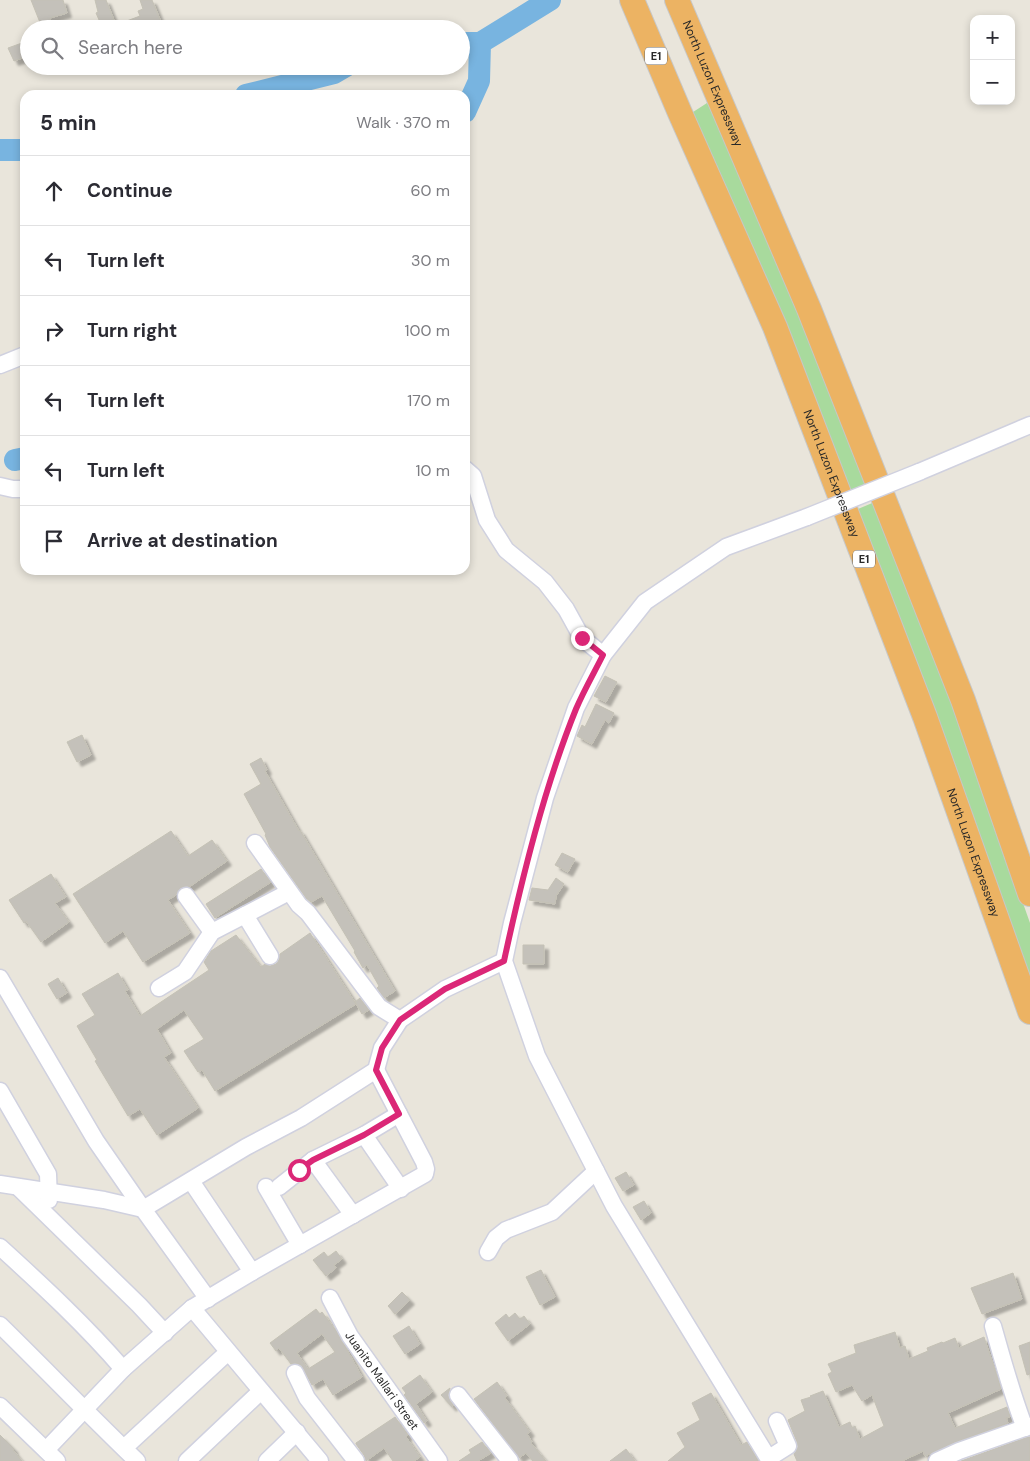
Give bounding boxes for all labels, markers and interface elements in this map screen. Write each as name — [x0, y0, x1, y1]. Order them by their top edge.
map controls — [970, 15, 1015, 105]
button: + — [970, 15, 1015, 60]
street label: North Luzon Expressway — [679, 18, 747, 150]
search box — [20, 20, 470, 75]
icon: search — [38, 34, 66, 62]
text: Search here — [78, 35, 183, 60]
road number: E1 — [645, 48, 667, 64]
button: − — [970, 60, 1015, 105]
text: 5 min — [40, 109, 96, 137]
text: Walk · 370 m — [356, 112, 450, 133]
icon: ahead — [40, 177, 68, 205]
text: Continue — [87, 178, 173, 203]
text: 60 m — [410, 180, 450, 201]
icon: left — [40, 247, 68, 275]
text: Turn left — [87, 248, 165, 273]
text: 30 m — [411, 250, 450, 271]
icon: right — [40, 317, 68, 345]
text: Turn right — [87, 318, 177, 343]
text: 100 m — [405, 320, 450, 341]
icon: left — [40, 387, 68, 415]
text: Turn left — [87, 388, 165, 413]
text: 170 m — [407, 390, 450, 411]
street label: North Luzon Expressway — [800, 407, 863, 540]
icon: left — [40, 457, 68, 485]
text: Turn left — [87, 458, 165, 483]
text: 10 m — [416, 460, 450, 481]
icon: arrive — [40, 527, 68, 555]
text: Arrive at destination — [87, 528, 278, 553]
road number: E1 — [853, 550, 875, 568]
route end — [571, 627, 594, 650]
street label: North Luzon Expressway — [943, 786, 1004, 920]
route start — [288, 1159, 311, 1182]
street label: Juanito Mallari Street — [341, 1329, 423, 1433]

